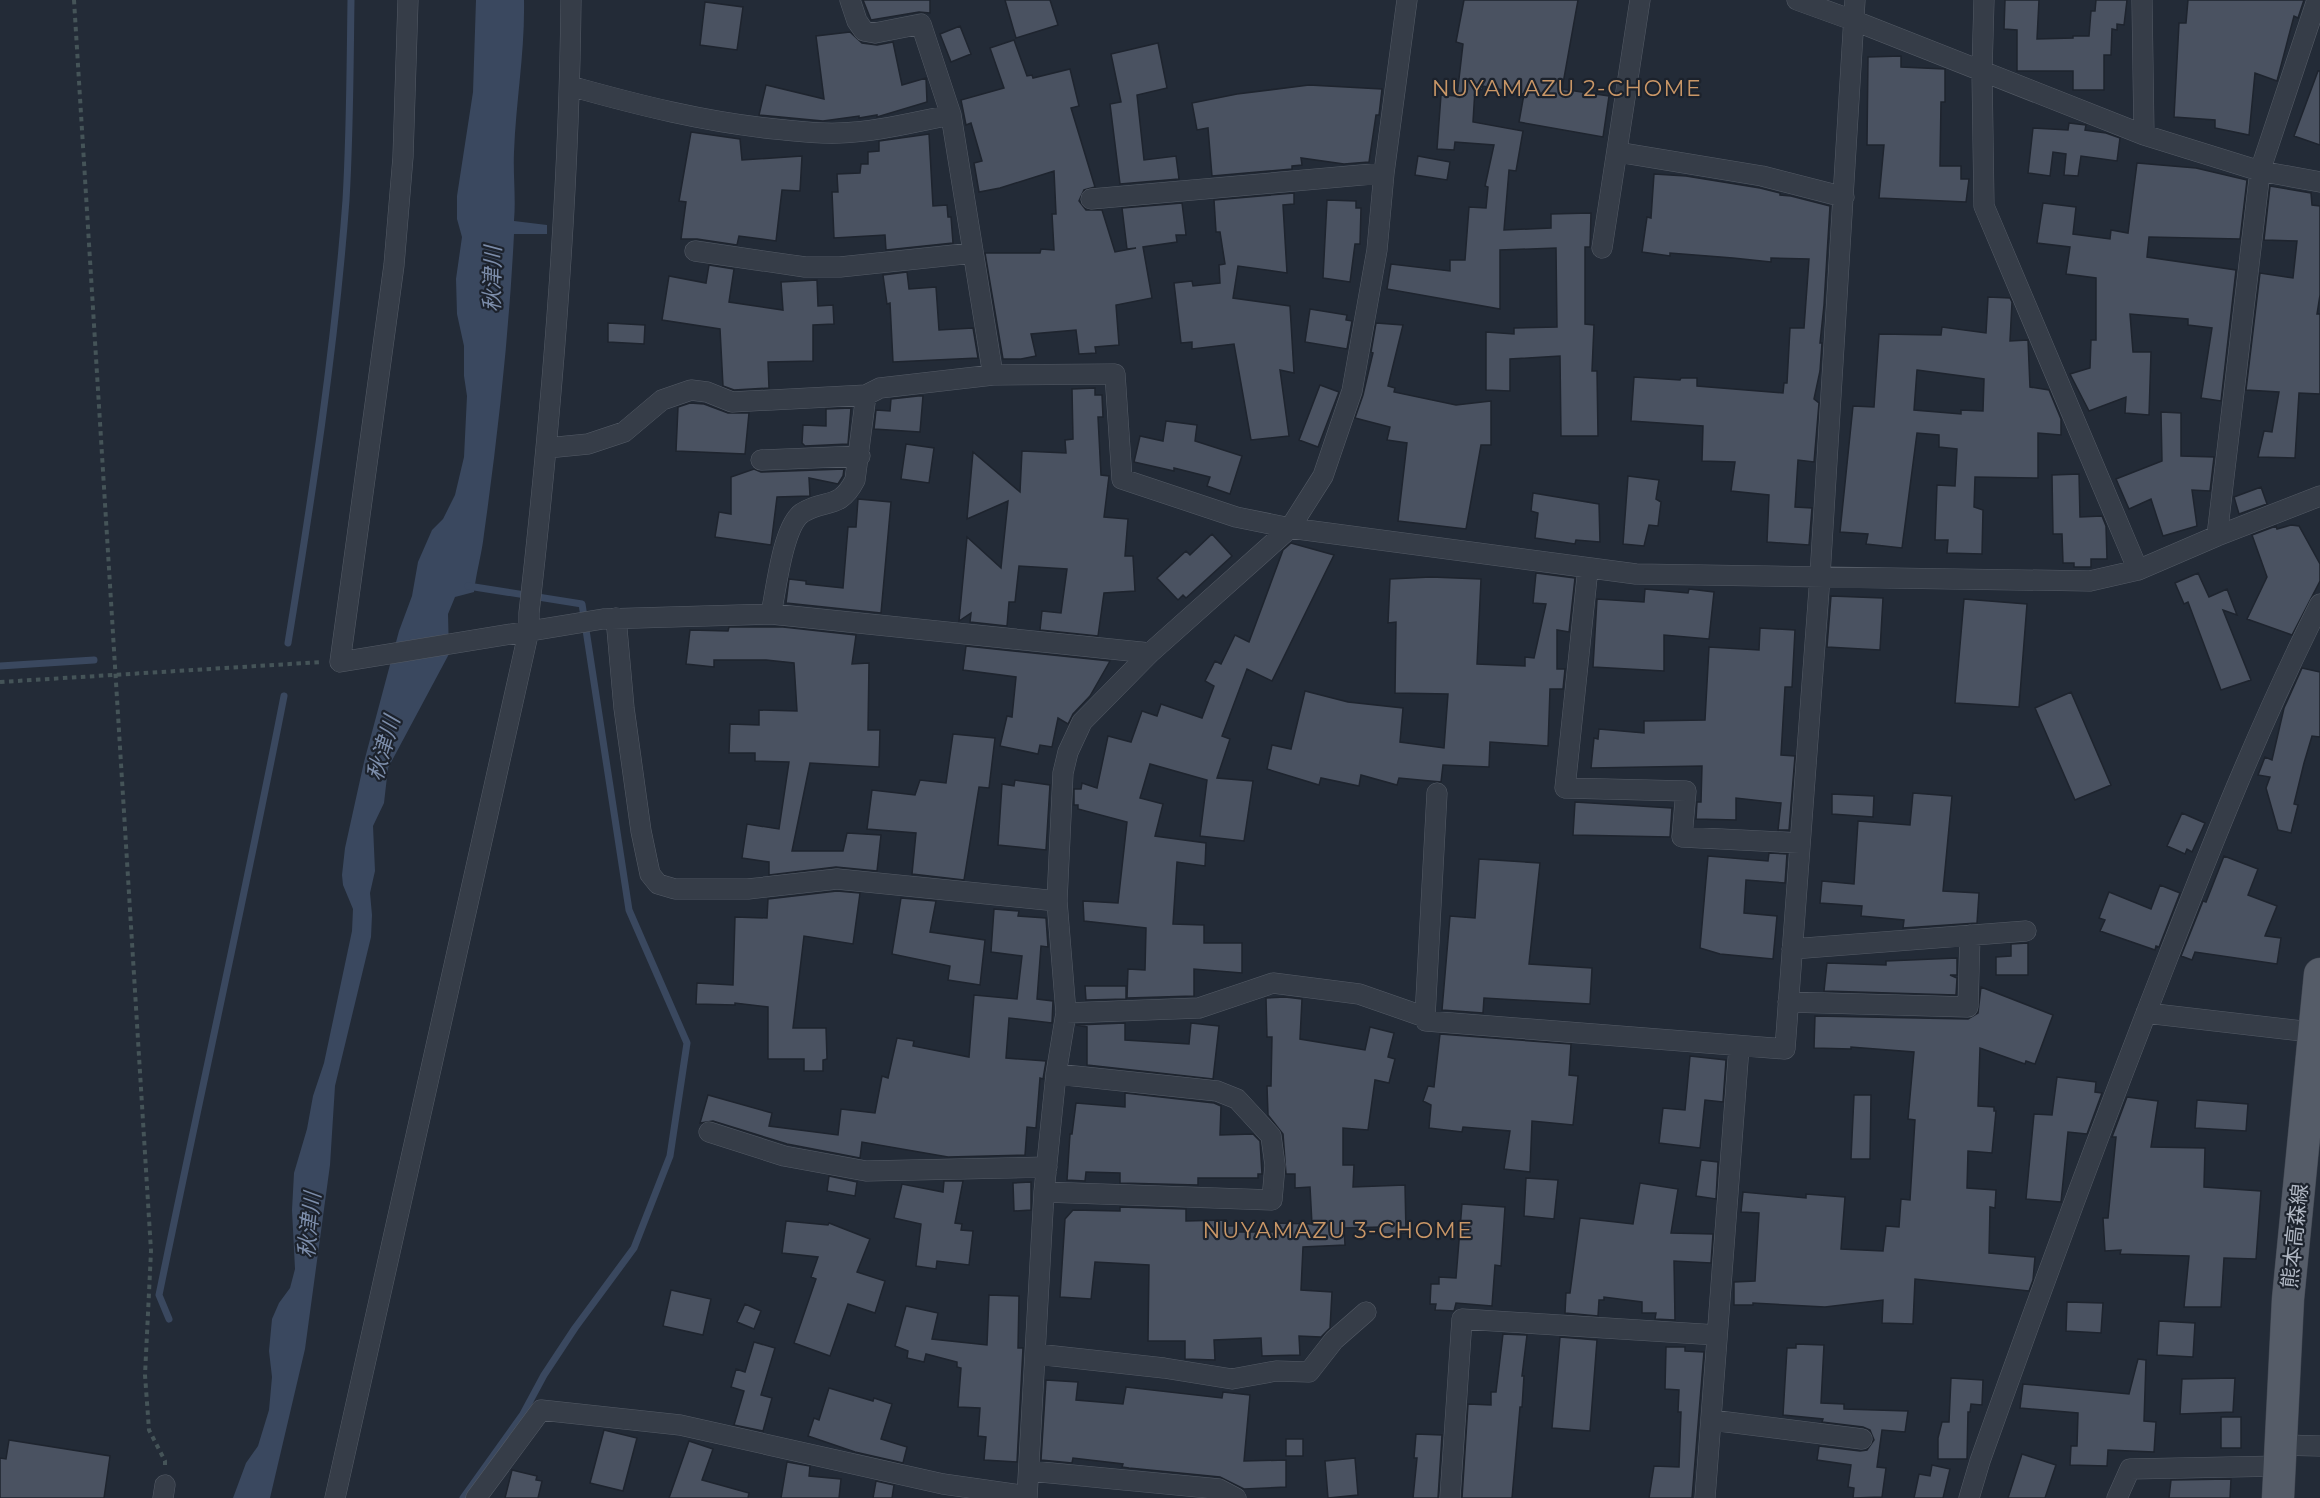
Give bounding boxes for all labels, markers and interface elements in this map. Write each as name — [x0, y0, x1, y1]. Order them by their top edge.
district label: NUYAMAZU 2-CHOME — [1432, 75, 1702, 102]
water label: 秋津川 — [478, 244, 507, 312]
water label: 秋津川 — [361, 711, 406, 784]
street label: 熊本高森線 — [2277, 1182, 2312, 1289]
water label: 秋津川 — [293, 1189, 327, 1259]
district label: NUYAMAZU 3-CHOME — [1203, 1217, 1473, 1244]

